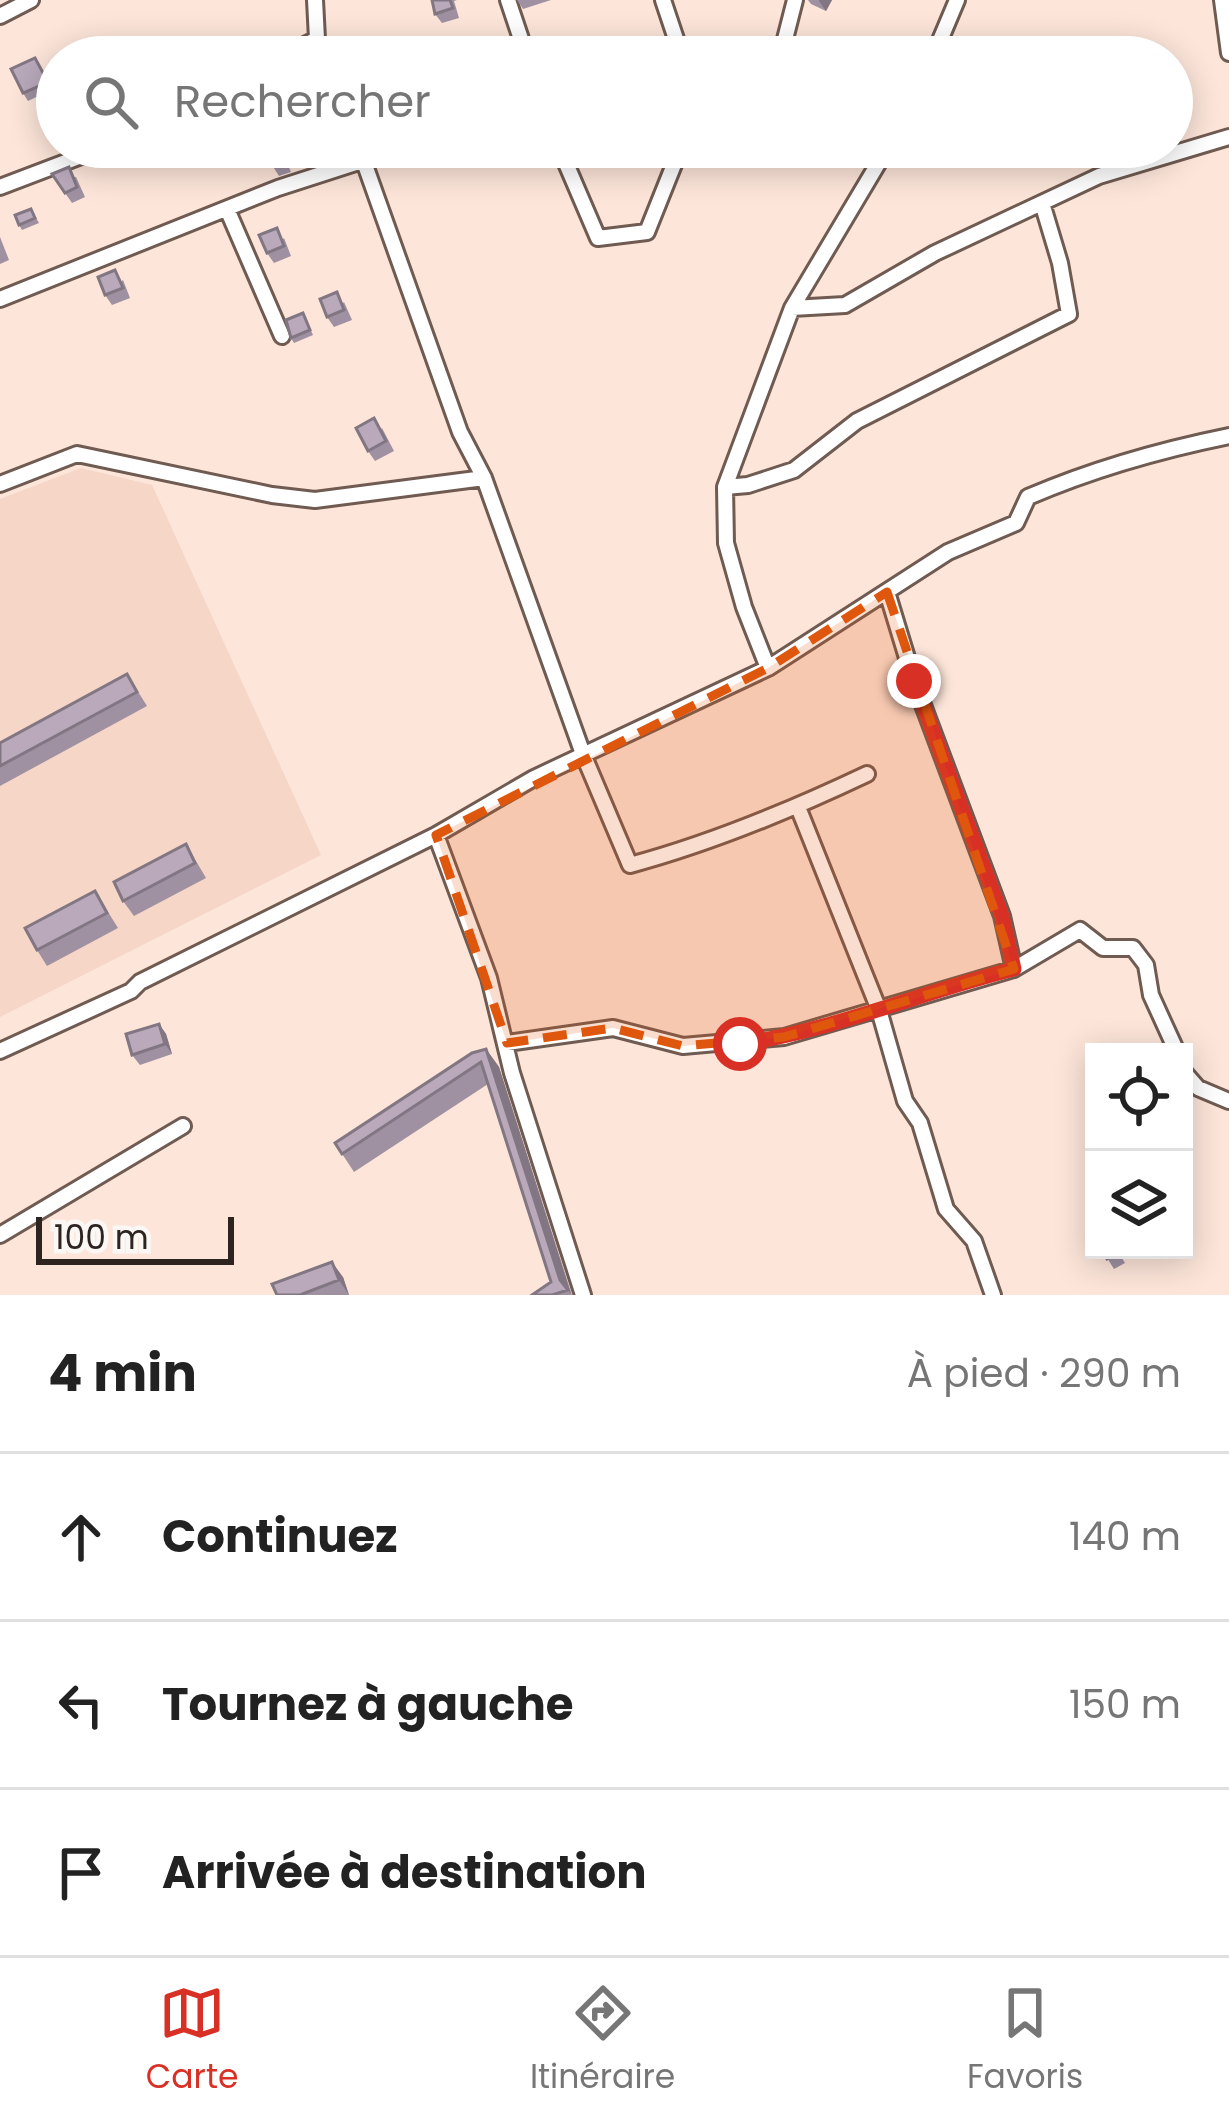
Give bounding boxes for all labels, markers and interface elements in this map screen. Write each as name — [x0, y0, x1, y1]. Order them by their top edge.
search box — [36, 36, 1193, 168]
icon: search — [78, 69, 144, 135]
text: Rechercher — [174, 70, 431, 133]
route end — [887, 654, 941, 708]
route start — [713, 1017, 767, 1071]
map controls — [1085, 1043, 1193, 1259]
button: locate — [1085, 1043, 1193, 1151]
button: layers — [1085, 1151, 1193, 1259]
scale bar — [36, 1211, 234, 1264]
text: 100 m — [54, 1214, 149, 1261]
text: 4 min — [48, 1337, 197, 1409]
text: À pied · 290 m — [907, 1346, 1181, 1401]
icon: ahead — [48, 1504, 114, 1570]
text: Continuez — [162, 1505, 398, 1568]
text: 140 m — [1069, 1509, 1181, 1564]
icon: left — [48, 1672, 114, 1738]
text: Tournez à gauche — [162, 1673, 574, 1736]
text: 150 m — [1069, 1677, 1181, 1732]
icon: arrive — [48, 1840, 114, 1906]
text: Arrivée à destination — [162, 1841, 647, 1904]
tab: Carte — [146, 1980, 238, 2102]
tab: Itinéraire — [530, 1980, 675, 2102]
tab: Favoris — [967, 1980, 1083, 2102]

